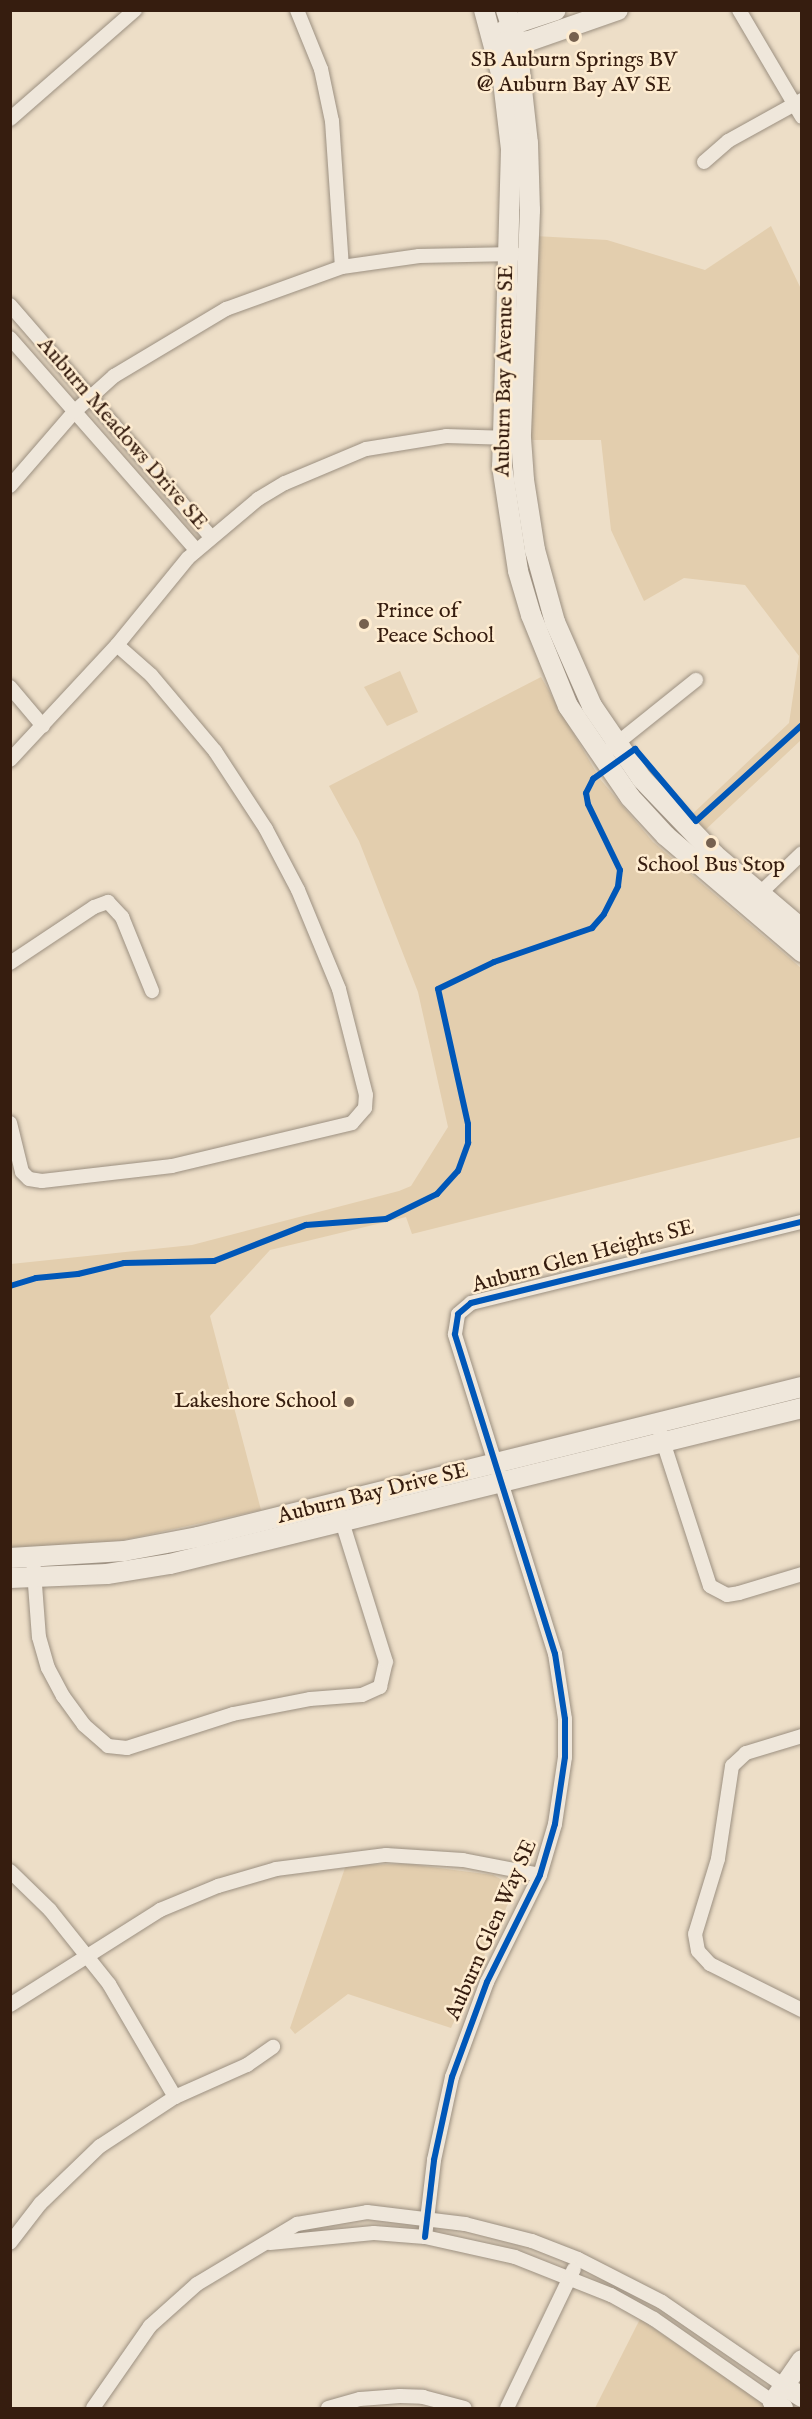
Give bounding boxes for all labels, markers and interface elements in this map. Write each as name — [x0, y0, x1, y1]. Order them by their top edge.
marker: SB Auburn Springs BV @ Auburn Bay AV SE — [567, 30, 581, 44]
place label: SB Auburn Springs BV @ Auburn Bay AV SE — [471, 47, 677, 98]
street label: Auburn Bay Avenue SE — [490, 265, 520, 477]
street label: Auburn Meadows Drive SE — [31, 332, 213, 536]
place label: Prince of Peace School — [376, 598, 494, 650]
marker: Prince of Peace School — [357, 617, 371, 631]
marker: School Bus Stop — [704, 836, 718, 850]
place label: School Bus Stop — [637, 853, 785, 879]
street label: Auburn Glen Heights SE — [469, 1215, 697, 1299]
place label: Lakeshore School — [174, 1389, 337, 1415]
marker: Lakeshore School — [342, 1395, 356, 1409]
street label: Auburn Bay Drive SE — [275, 1457, 471, 1531]
street label: Auburn Glen Way SE — [440, 1836, 544, 2024]

